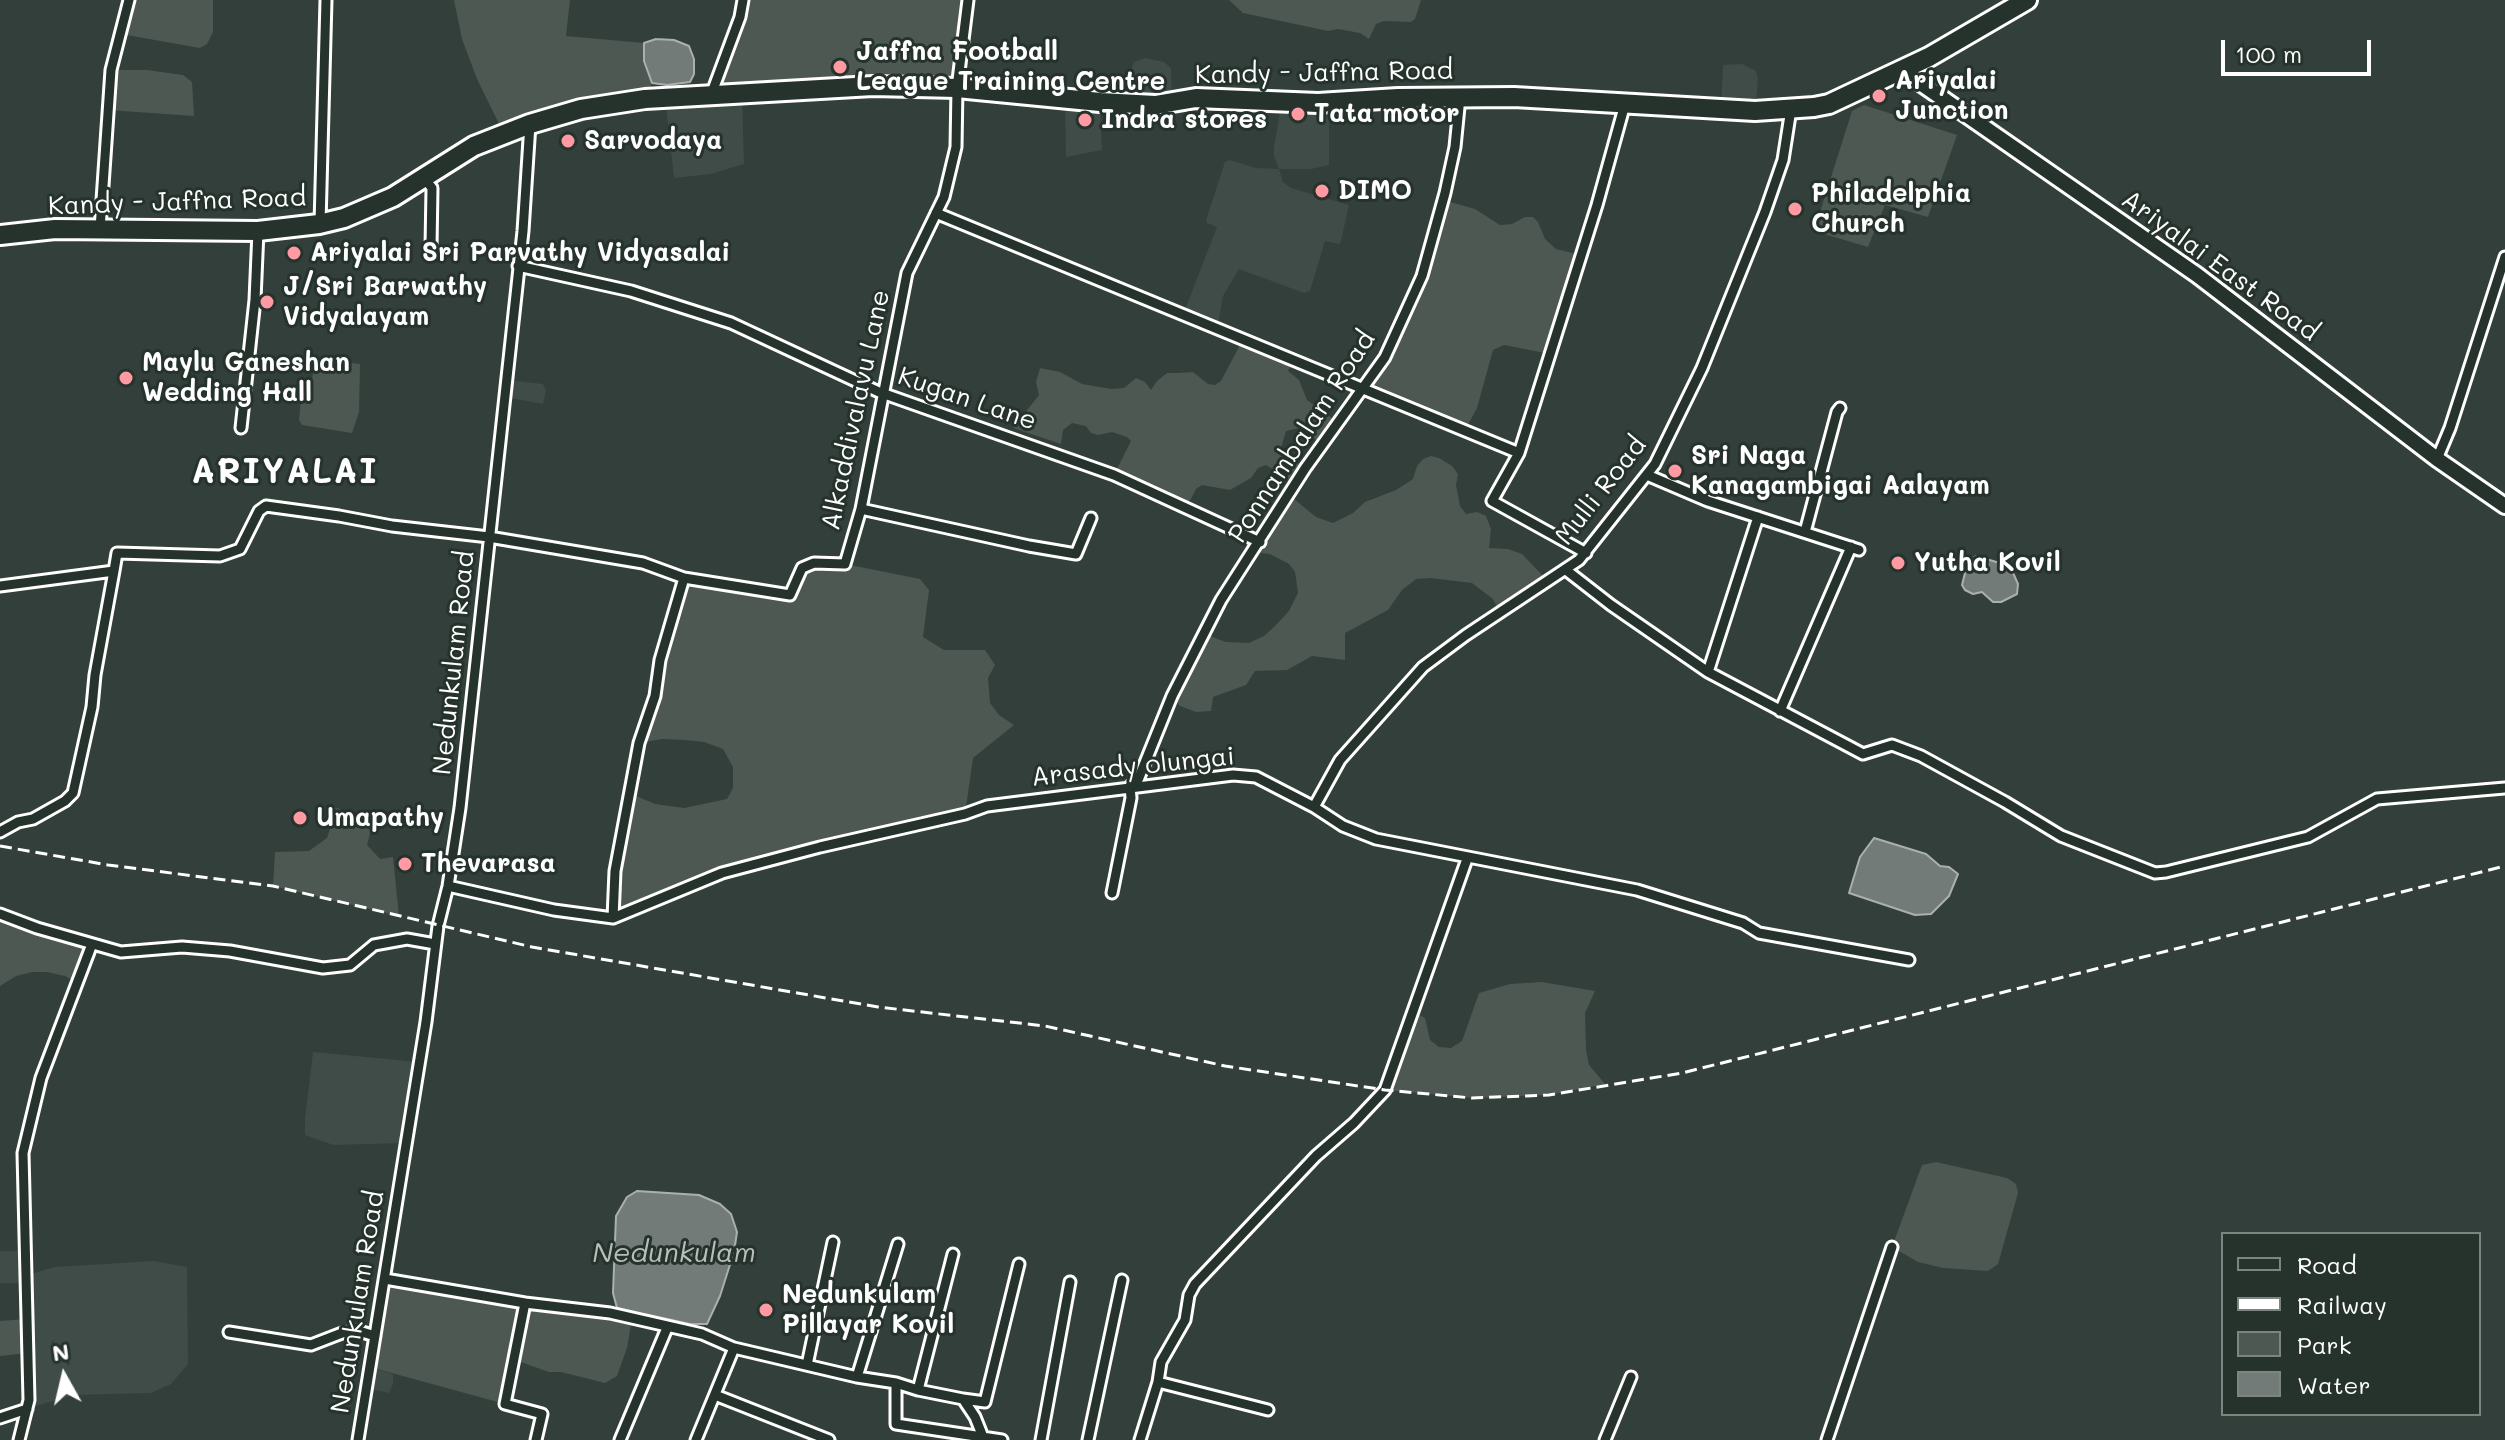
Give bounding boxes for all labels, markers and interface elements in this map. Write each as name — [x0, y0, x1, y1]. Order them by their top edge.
scale bar — [2225, 24, 2375, 74]
place label: Jaffna Football League Training Centre — [856, 36, 1165, 98]
text: 100 m — [2235, 38, 2302, 69]
street label: Kandy - Jaffna Road — [1195, 55, 1453, 91]
marker: Jaffna Football League Training Centre — [831, 58, 849, 76]
place label: Ariyalai Junction — [1895, 65, 2009, 126]
marker: Ariyalai Junction — [1870, 87, 1888, 105]
place label: Tata motor — [1314, 98, 1459, 130]
place label: Indra stores — [1101, 104, 1267, 136]
marker: Tata motor — [1289, 105, 1307, 123]
marker: Indra stores — [1076, 111, 1094, 129]
place label: Sarvodaya — [584, 125, 722, 157]
marker: Sarvodaya — [559, 132, 577, 150]
place label: DIMO — [1338, 175, 1412, 207]
place label: Philadelphia Church — [1811, 178, 1971, 240]
street label: Kandy - Jaffna Road — [47, 182, 307, 222]
marker: DIMO — [1313, 182, 1331, 200]
street label: Ariyalai East Road — [2115, 184, 2325, 348]
marker: Philadelphia Church — [1786, 200, 1804, 218]
place label: Ariyalai Sri Parvathy Vidyasalai — [310, 237, 730, 269]
marker: Ariyalai Sri Parvathy Vidyasalai — [285, 244, 303, 262]
place label: J/Sri Barwathy Vidyalayam — [283, 271, 487, 332]
street label: Alkaddivalavu Lane — [815, 287, 897, 533]
marker: J/Sri Barwathy Vidyalayam — [258, 293, 276, 311]
street label: Ponnambalam Road — [1222, 325, 1382, 549]
place label: Maylu Ganeshan Wedding Hall — [142, 347, 350, 408]
street label: Kugan Lane — [894, 361, 1040, 437]
marker: Maylu Ganeshan Wedding Hall — [117, 369, 135, 387]
street label: Mulli Road — [1549, 431, 1653, 551]
place label: Sri Naga Kanagambigai Aalayam — [1691, 440, 1990, 502]
district label: ARIYALAI — [191, 453, 379, 493]
marker: Sri Naga Kanagambigai Aalayam — [1666, 462, 1684, 480]
place label: Yutha Kovil — [1914, 547, 2061, 579]
street label: Nedunkulam Road — [427, 550, 481, 776]
marker: Yutha Kovil — [1889, 554, 1907, 572]
street label: Arasady olungai — [1030, 741, 1236, 793]
place label: Umapathy — [316, 802, 444, 834]
marker: Umapathy — [291, 809, 309, 827]
place label: Thevarasa — [421, 848, 556, 880]
marker: Thevarasa — [396, 855, 414, 873]
street label: Nedunkulam Road — [325, 1188, 391, 1416]
legend — [2221, 1232, 2481, 1416]
water label: Nedunkulam — [592, 1236, 756, 1270]
text: Road — [2297, 1249, 2357, 1280]
place label: Nedunkulam Pillayar Kovil — [782, 1279, 954, 1340]
text: Railway — [2297, 1289, 2387, 1320]
marker: Nedunkulam Pillayar Kovil — [757, 1301, 775, 1319]
text: Park — [2297, 1329, 2351, 1360]
north arrow — [24, 1336, 104, 1416]
text: N — [50, 1336, 71, 1367]
text: Water — [2297, 1369, 2371, 1400]

